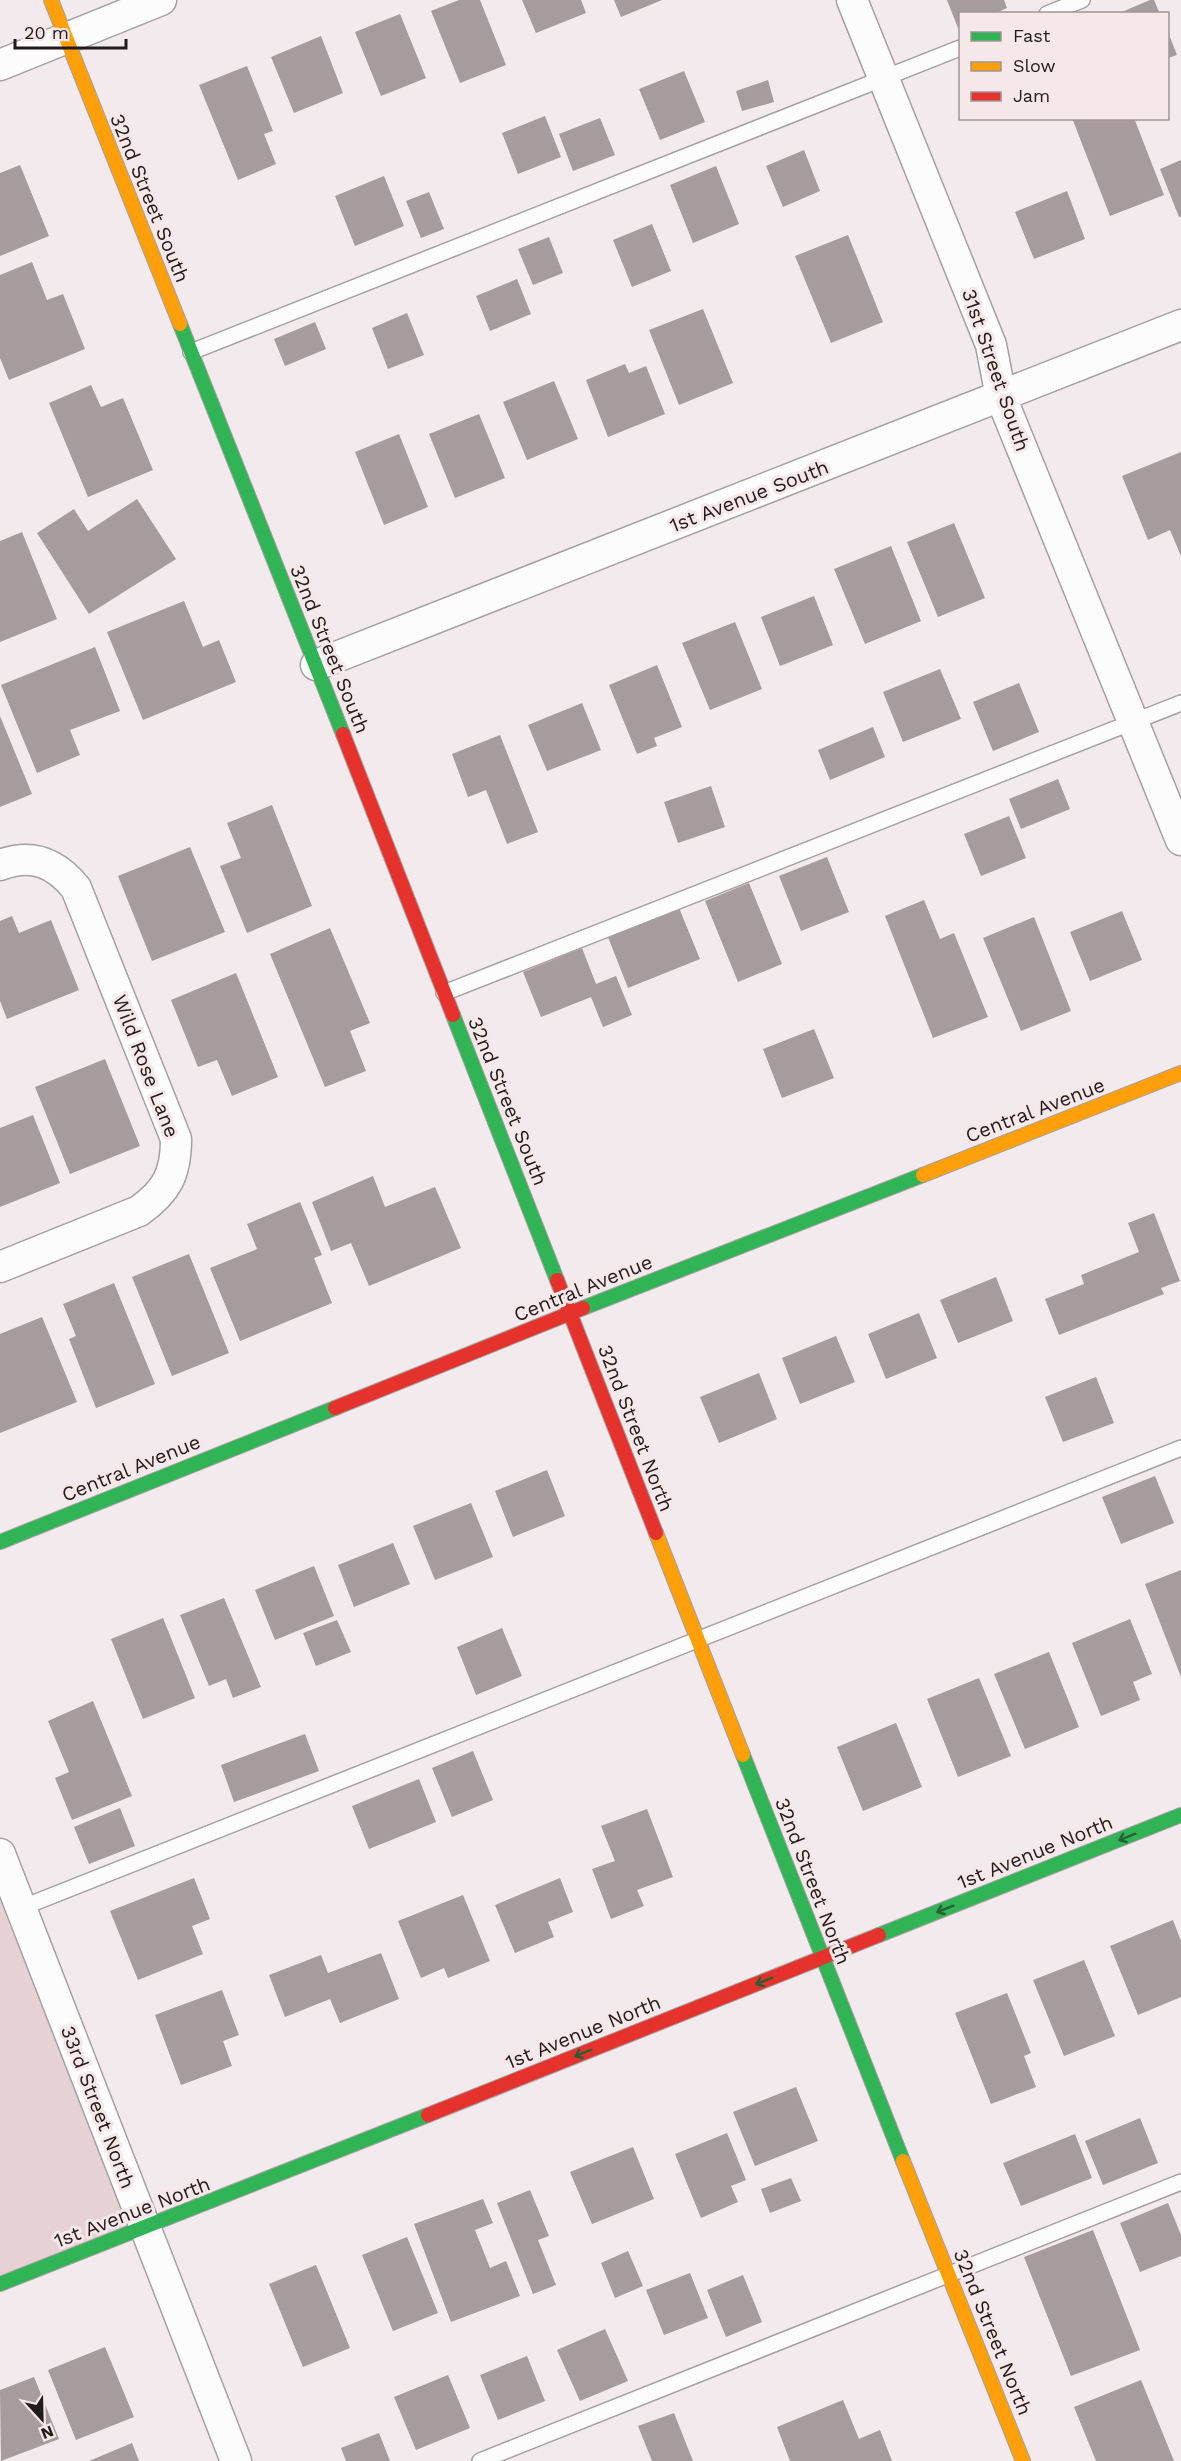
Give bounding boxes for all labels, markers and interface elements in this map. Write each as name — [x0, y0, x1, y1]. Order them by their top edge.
scale bar — [15, 12, 126, 50]
legend — [959, 12, 1169, 120]
text: 20 m — [24, 22, 69, 43]
text: Fast — [1013, 25, 1051, 46]
text: Slow — [1013, 55, 1056, 76]
text: Jam — [1013, 85, 1050, 106]
street label: 32nd Street South — [105, 110, 195, 286]
street label: 31st Street South — [957, 286, 1035, 454]
street label: 1st Avenue South — [666, 455, 832, 537]
street label: 32nd Street South — [285, 561, 375, 737]
street label: Wild Rose Lane — [108, 991, 184, 1141]
street label: 32nd Street South — [463, 1013, 553, 1189]
street label: Central Avenue — [962, 1072, 1108, 1148]
street label: Central Avenue — [510, 1249, 656, 1327]
street label: 32nd Street North — [593, 1341, 679, 1515]
street label: Central Avenue — [58, 1429, 204, 1507]
street label: 32nd Street North — [770, 1794, 856, 1968]
street label: 1st Avenue North — [954, 1810, 1116, 1894]
one-way arrow — [1118, 1832, 1136, 1843]
one-way arrow — [937, 1904, 955, 1915]
one-way arrow — [755, 1976, 774, 1987]
street label: 1st Avenue North — [502, 1990, 664, 2074]
street label: 33rd Street North — [56, 2022, 140, 2192]
one-way arrow — [574, 2048, 593, 2059]
street label: 1st Avenue North — [51, 2171, 213, 2253]
street label: 32nd Street North — [949, 2245, 1037, 2419]
north arrow — [12, 2389, 72, 2449]
text: N — [38, 2421, 56, 2443]

